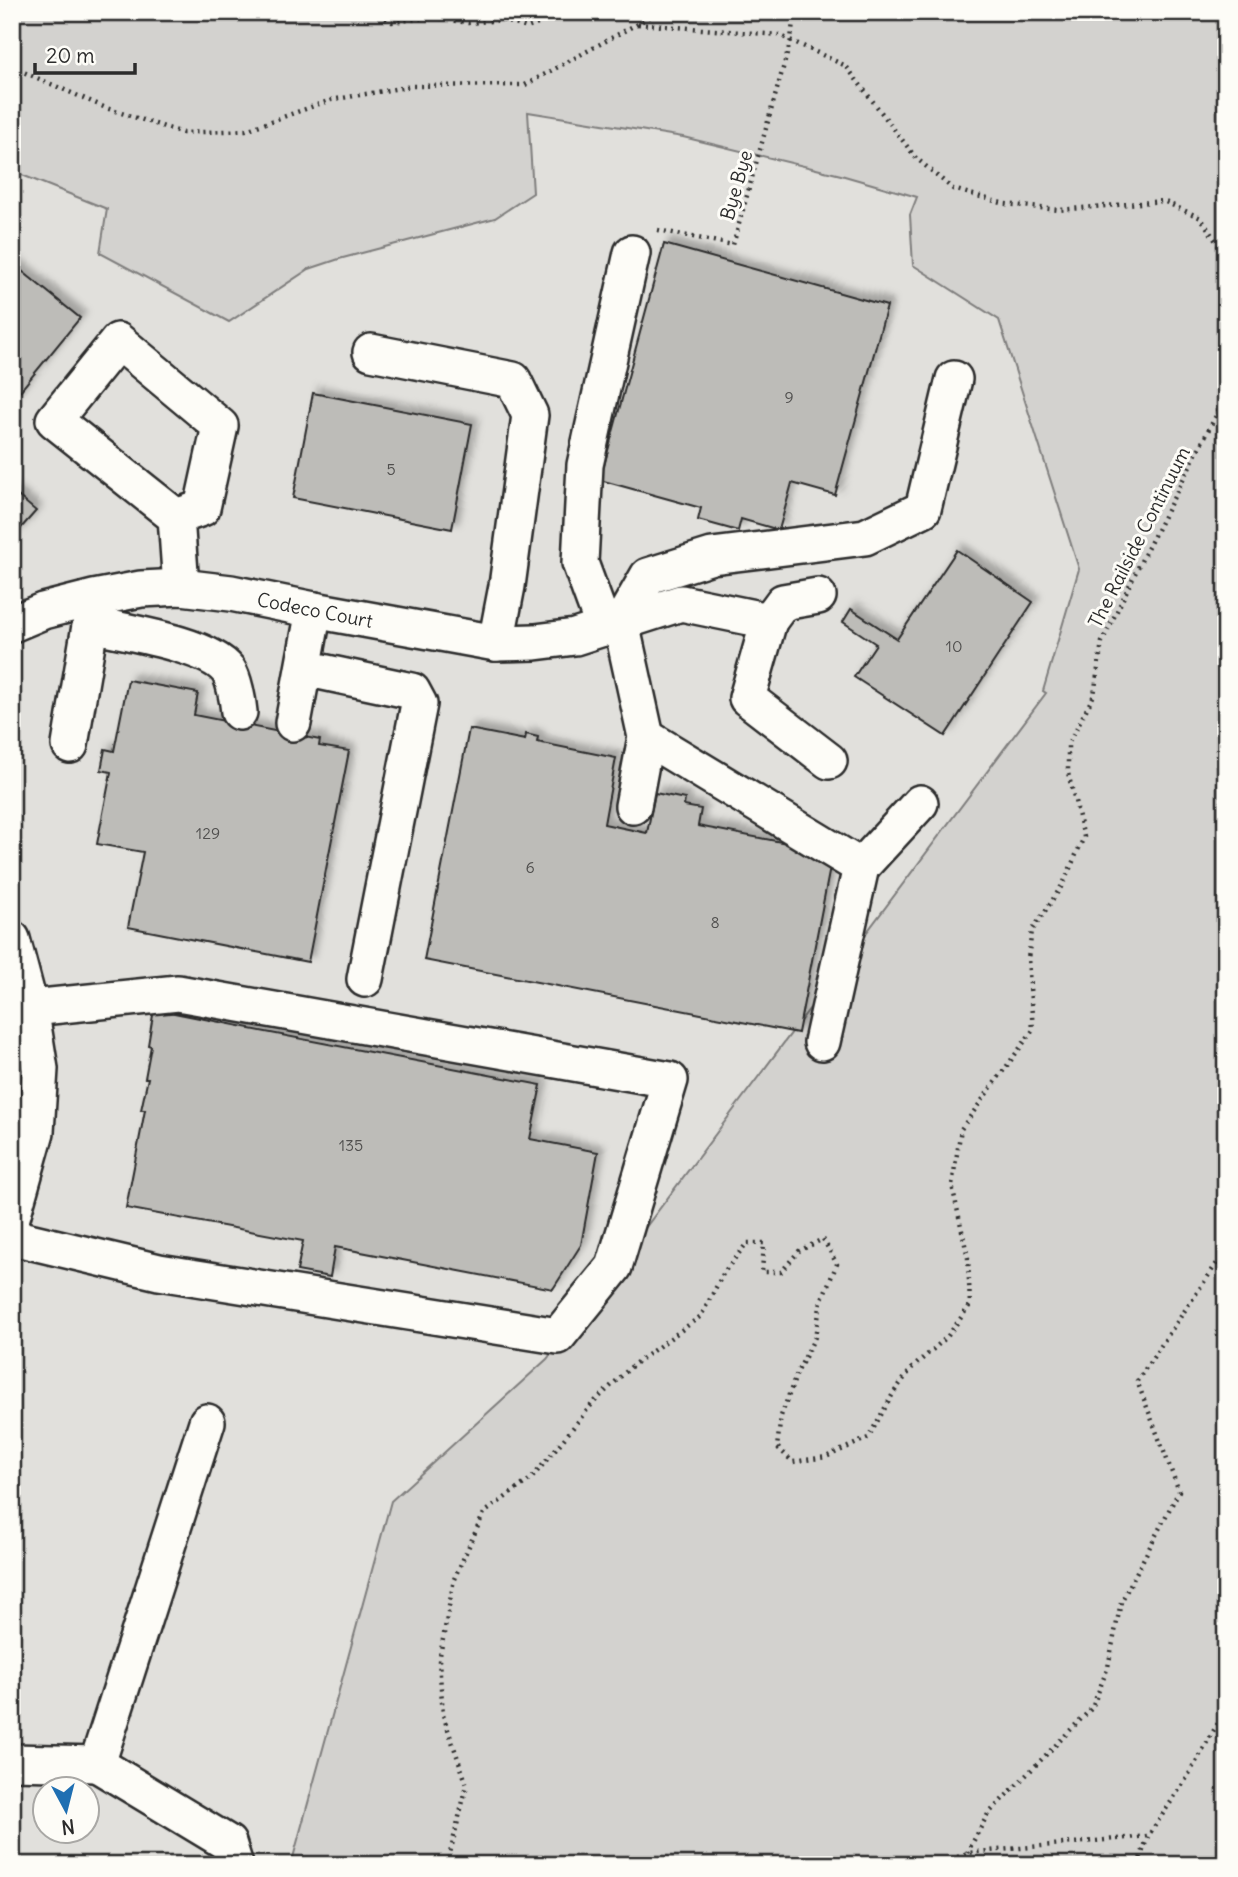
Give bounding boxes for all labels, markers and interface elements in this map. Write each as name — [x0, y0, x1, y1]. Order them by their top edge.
scale bar — [35, 32, 135, 76]
text: 20 m — [46, 42, 95, 69]
street label: Bye Bye — [715, 147, 757, 223]
house number: 9 — [784, 387, 794, 407]
street label: The Railside Continuum — [1083, 442, 1195, 632]
house number: 5 — [386, 459, 396, 479]
street label: Codeco Court — [255, 587, 375, 633]
house number: 10 — [946, 636, 962, 656]
house number: 129 — [196, 823, 220, 843]
house number: 6 — [525, 857, 535, 877]
house number: 8 — [710, 912, 720, 932]
house number: 135 — [339, 1135, 363, 1155]
north arrow — [32, 1776, 102, 1846]
text: N — [60, 1814, 76, 1840]

